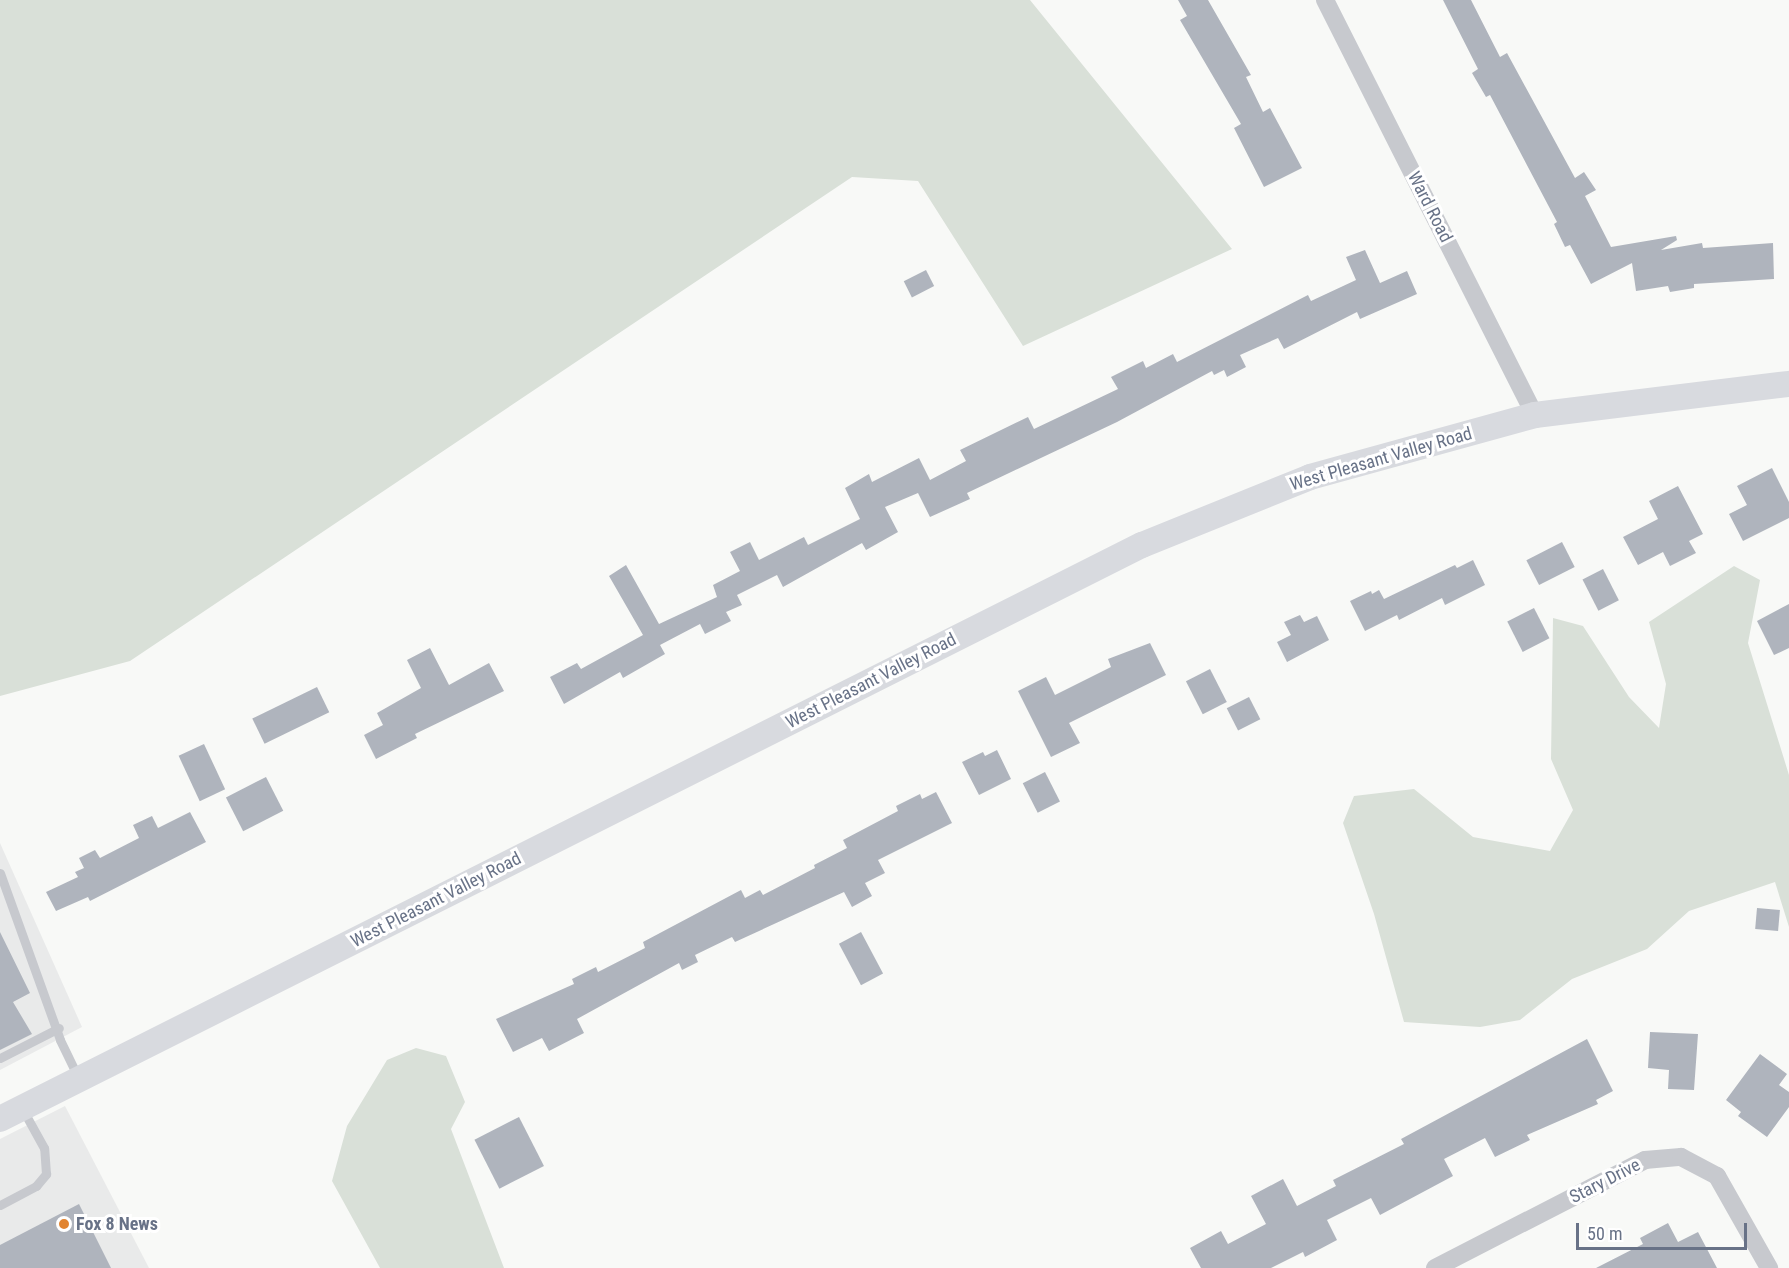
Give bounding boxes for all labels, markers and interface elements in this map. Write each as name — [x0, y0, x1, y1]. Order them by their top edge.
street label: Ward Road — [1403, 168, 1457, 246]
street label: West Pleasant Valley Road — [1287, 423, 1475, 495]
street label: West Pleasant Valley Road — [782, 629, 960, 733]
street label: West Pleasant Valley Road — [347, 848, 525, 952]
street label: Stary Drive — [1566, 1154, 1644, 1208]
scale bar — [1579, 1211, 1750, 1249]
place label: Fox 8 News — [76, 1213, 158, 1235]
marker: Fox 8 News — [57, 1217, 71, 1231]
text: 50 m — [1587, 1223, 1622, 1244]

